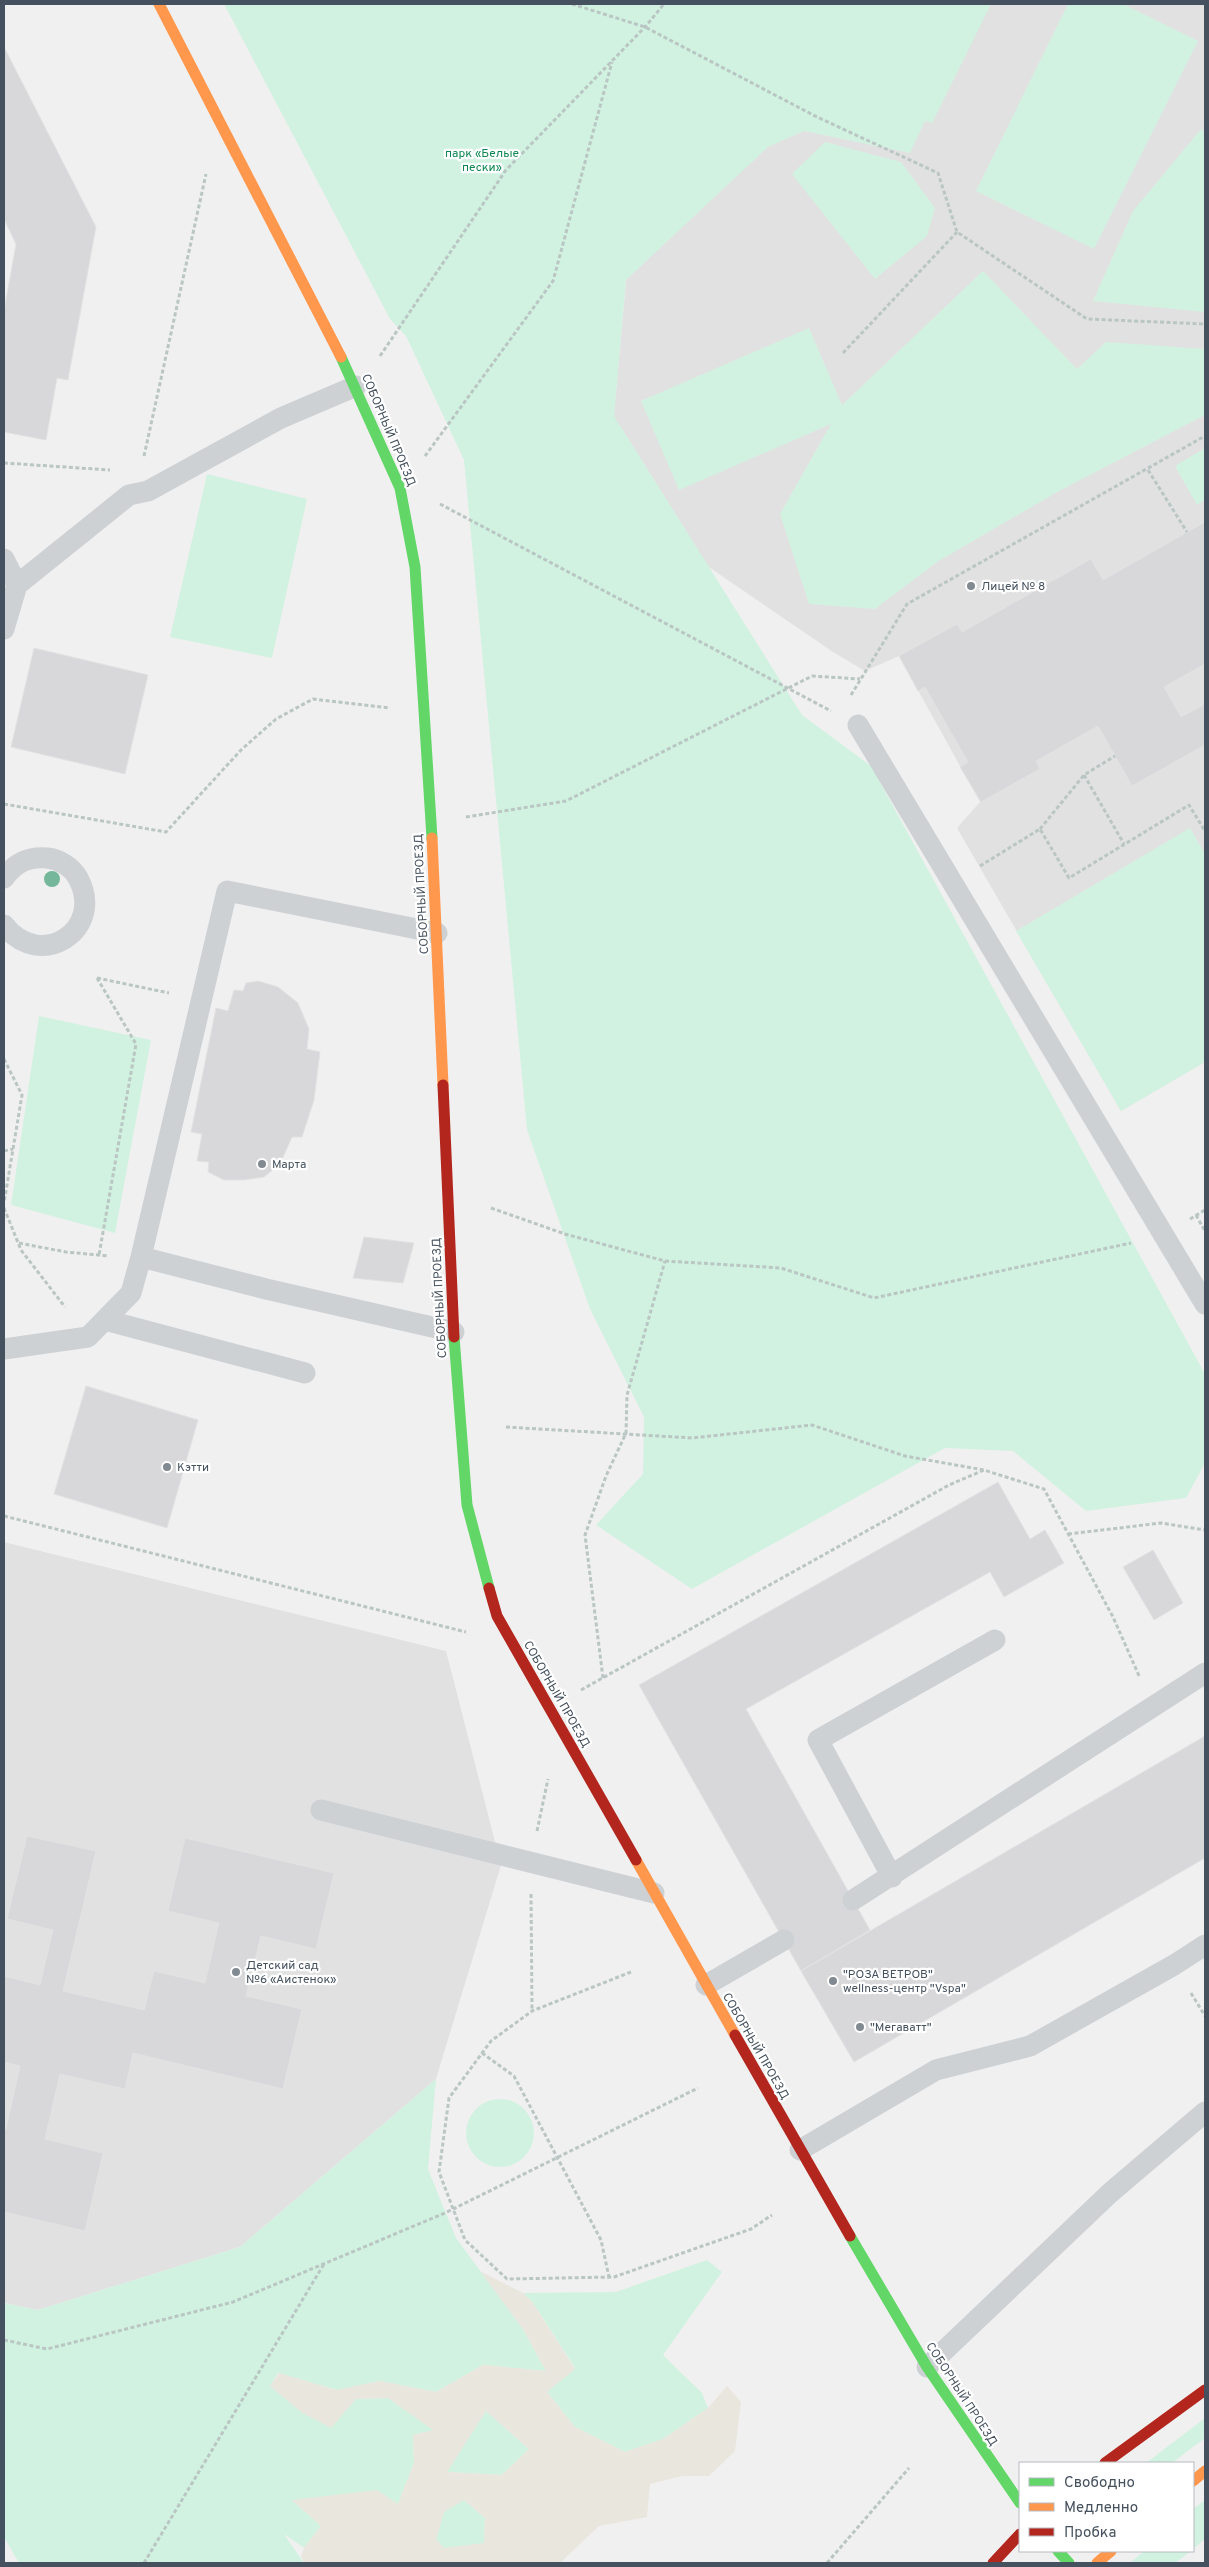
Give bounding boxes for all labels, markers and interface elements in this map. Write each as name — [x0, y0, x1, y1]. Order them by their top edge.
park label: парк «Белые пески» — [445, 146, 519, 176]
street label: СОБОРНЫЙ ПРОЕЗД — [357, 372, 419, 489]
place label: Лицей № 8 — [981, 579, 1045, 595]
marker: Лицей № 8 — [965, 580, 977, 592]
street label: СОБОРНЫЙ ПРОЕЗД — [411, 833, 433, 955]
place label: Марта — [272, 1157, 306, 1173]
marker: Марта — [256, 1158, 268, 1170]
street label: СОБОРНЫЙ ПРОЕЗД — [429, 1237, 451, 1359]
place label: Кэтти — [177, 1460, 209, 1476]
marker: Кэтти — [161, 1461, 173, 1473]
street label: СОБОРНЫЙ ПРОЕЗД — [519, 1638, 593, 1751]
place label: Детский сад №6 «Аистенок» — [246, 1958, 337, 1988]
marker: Детский сад №6 «Аистенок» — [230, 1966, 242, 1978]
place label: "РОЗА ВЕТРОВ" wellness-центр "Vspa" — [843, 1967, 966, 1997]
marker: "РОЗА ВЕТРОВ" wellness-центр "Vspa" — [827, 1975, 839, 1987]
street label: СОБОРНЫЙ ПРОЕЗД — [718, 1990, 792, 2103]
place label: "Мегаватт" — [870, 2020, 932, 2036]
marker: "Мегаватт" — [854, 2021, 866, 2033]
street label: СОБОРНЫЙ ПРОЕЗД — [922, 2340, 1001, 2449]
legend — [1019, 2462, 1194, 2552]
text: Свободно — [1064, 2474, 1135, 2493]
text: Медленно — [1064, 2499, 1138, 2518]
text: Пробка — [1064, 2524, 1116, 2543]

